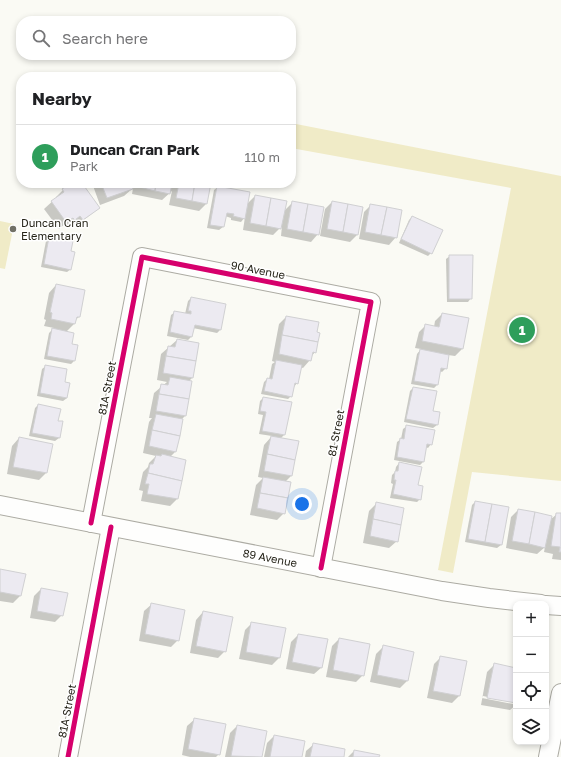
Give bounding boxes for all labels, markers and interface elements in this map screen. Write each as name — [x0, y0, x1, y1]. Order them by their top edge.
search box — [16, 16, 296, 60]
icon: search — [30, 27, 52, 49]
text: Search here — [62, 29, 148, 47]
text: Nearby — [32, 88, 92, 109]
text: Duncan Cran Park — [70, 140, 200, 158]
text: 1 — [42, 149, 48, 165]
text: 110 m — [245, 149, 280, 165]
text: Park — [70, 158, 98, 174]
place label: Duncan Cran Elementary — [21, 216, 89, 242]
marker: Duncan Cran Elementary — [8, 224, 18, 234]
street label: 90 Avenue — [230, 258, 286, 281]
pin: 1 — [509, 315, 535, 345]
street label: 81A Street — [95, 360, 118, 416]
street label: 81 Street — [325, 408, 346, 457]
your location — [292, 494, 312, 514]
street label: 89 Avenue — [242, 546, 298, 569]
map controls — [513, 601, 549, 745]
button: + — [513, 601, 549, 637]
button: − — [513, 637, 549, 673]
button: locate — [513, 673, 549, 709]
street label: 81A Street — [55, 683, 78, 739]
button: layers — [513, 709, 549, 745]

